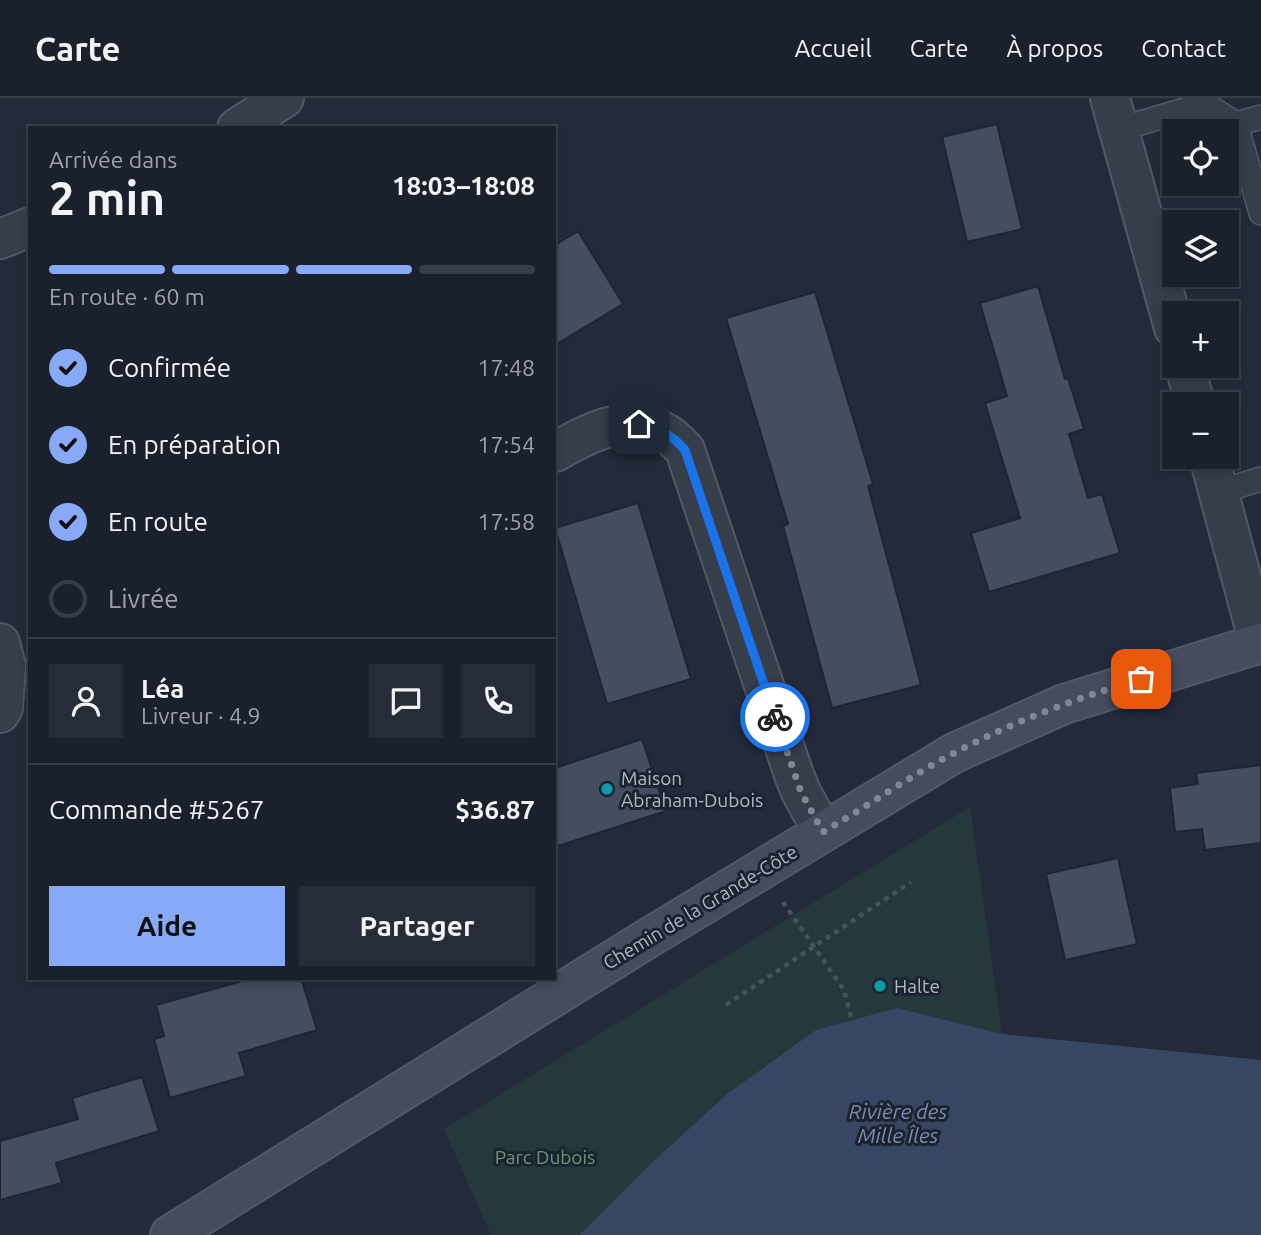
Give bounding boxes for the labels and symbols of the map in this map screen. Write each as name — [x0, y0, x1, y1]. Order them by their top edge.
pin — [609, 394, 669, 454]
pin — [1111, 649, 1171, 709]
courier — [740, 682, 810, 752]
place label: Maison Abraham-Dubois — [621, 767, 763, 811]
marker: Maison Abraham-Dubois — [599, 781, 615, 797]
street label: Chemin de la Grande-Côte — [599, 840, 801, 974]
place label: Halte — [894, 975, 940, 997]
marker: Halte — [872, 978, 888, 994]
water label: Rivière des Mille Îles — [849, 1099, 947, 1147]
park label: Parc Dubois — [495, 1146, 595, 1168]

